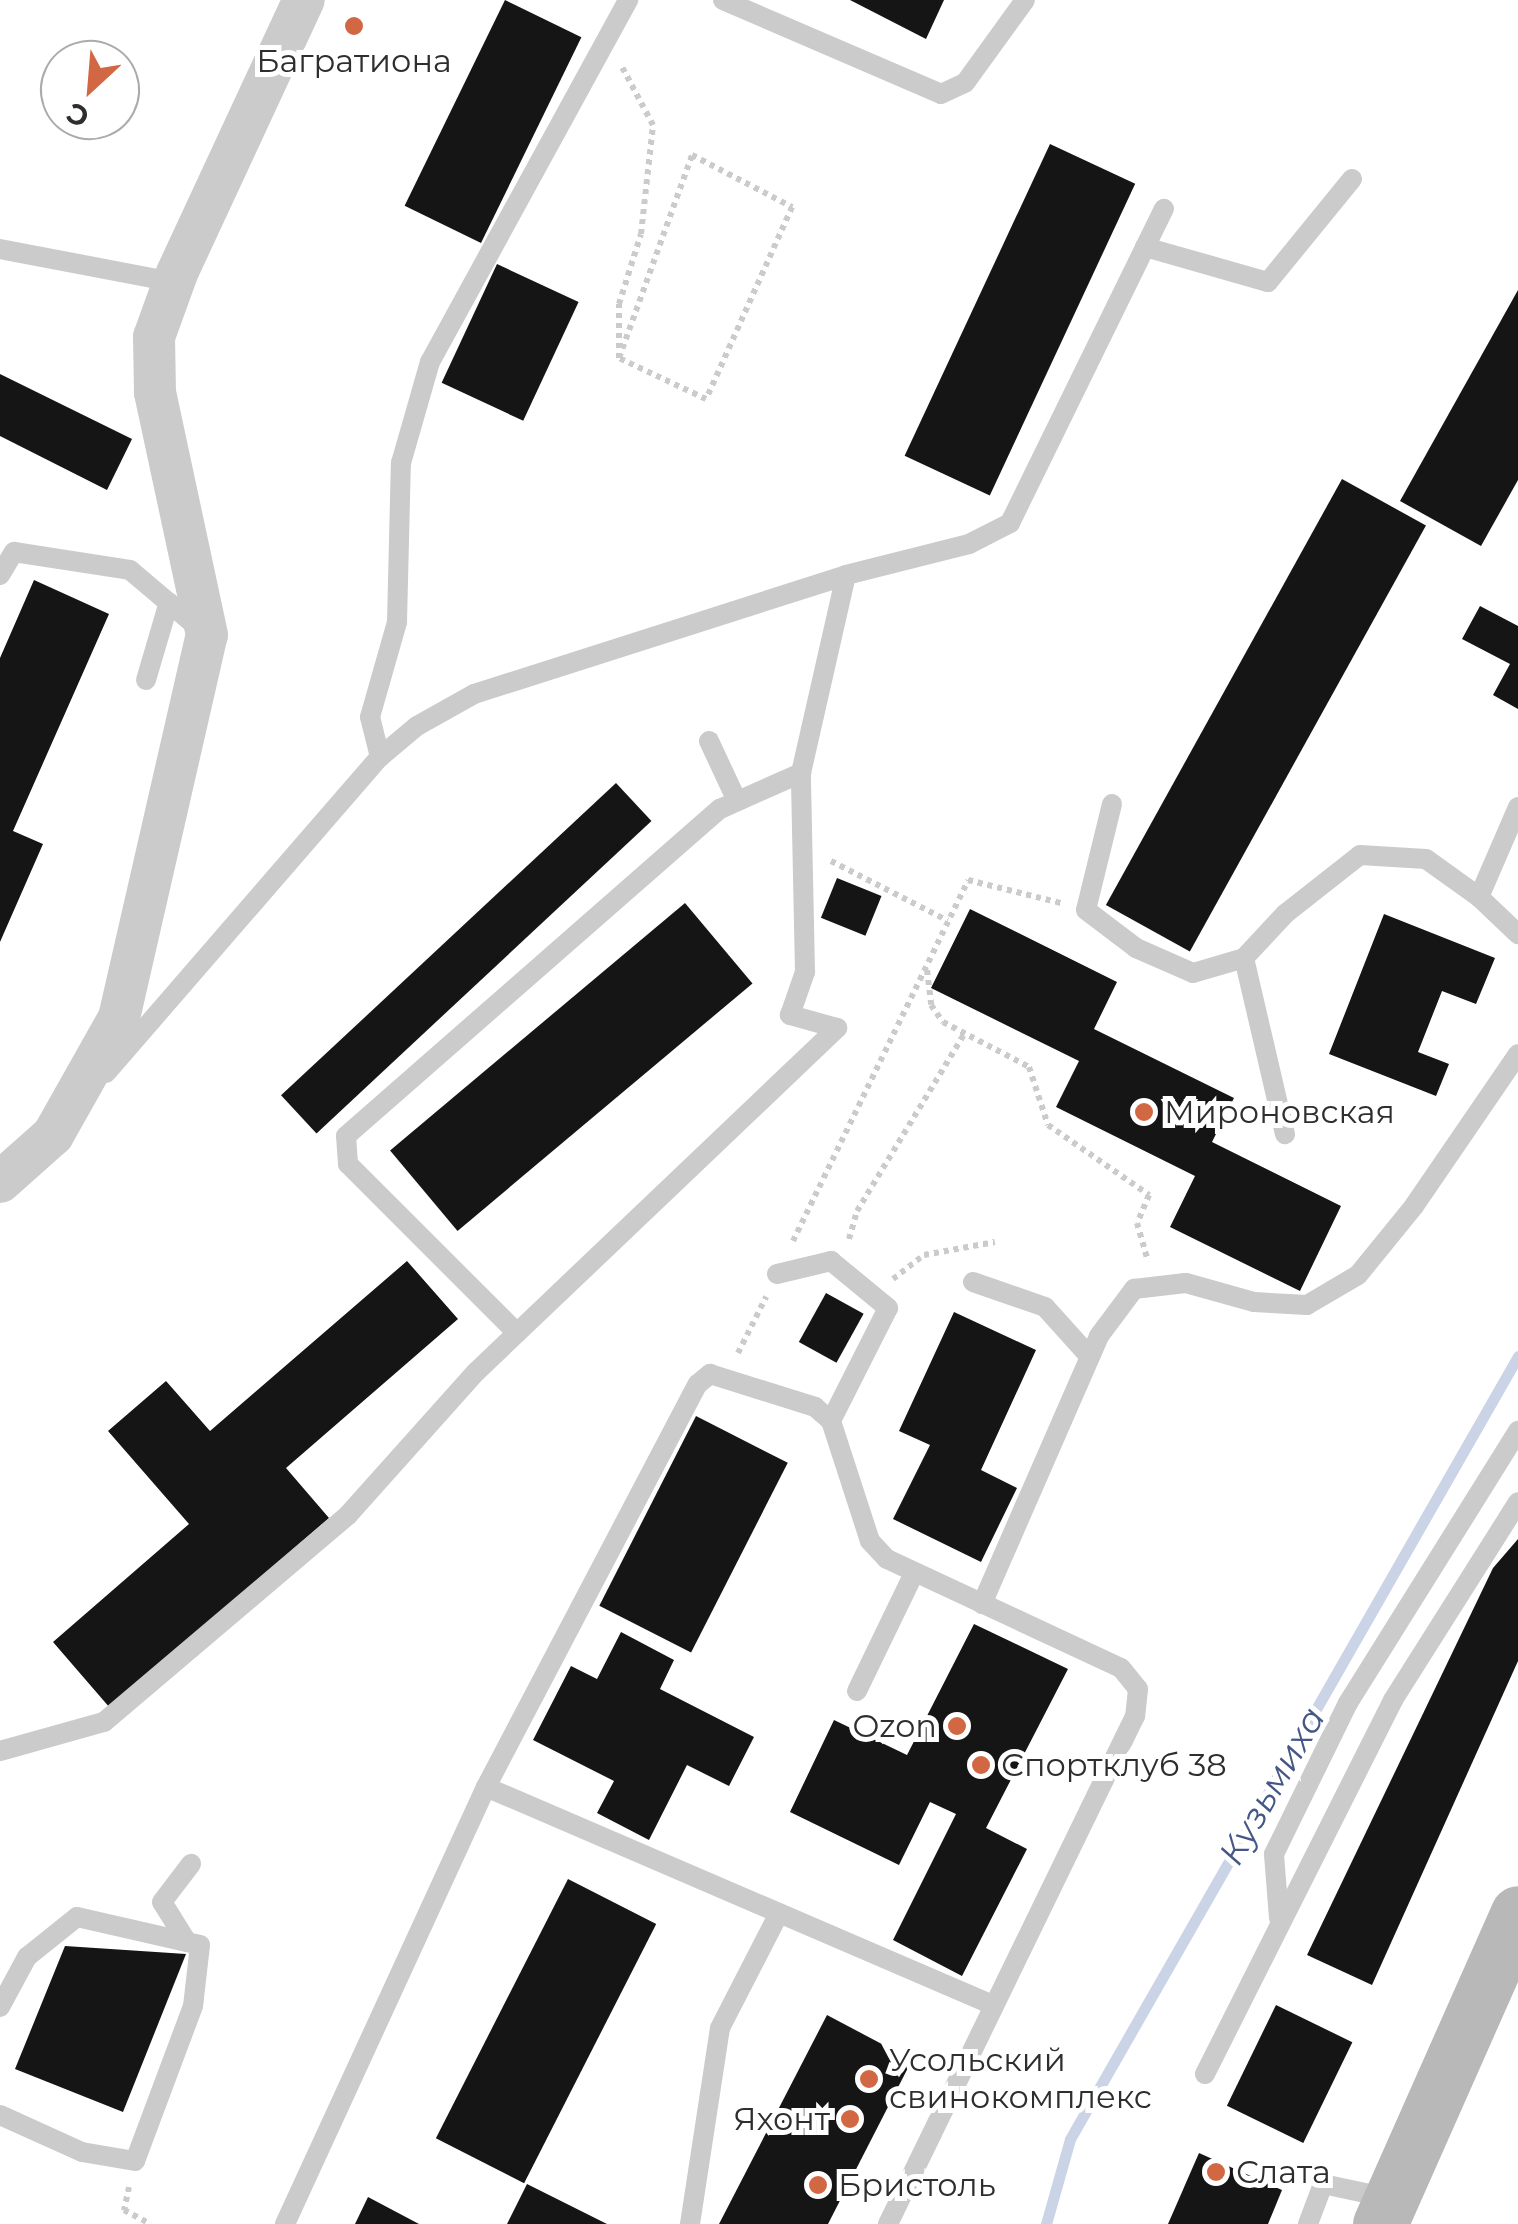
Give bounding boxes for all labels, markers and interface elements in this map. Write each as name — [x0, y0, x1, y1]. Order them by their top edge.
marker: Багратиона — [343, 15, 365, 37]
north arrow — [40, 40, 140, 140]
place label: Багратиона — [256, 42, 452, 80]
text: С — [61, 95, 94, 135]
place label: Мироновская — [1164, 1093, 1395, 1131]
marker: Мироновская — [1133, 1101, 1155, 1123]
water label: Кузьмиха — [1210, 1700, 1334, 1872]
place label: Ozon — [852, 1707, 937, 1745]
marker: Ozon — [946, 1715, 968, 1737]
place label: Спортклуб 38 — [1001, 1746, 1227, 1784]
marker: Спортклуб 38 — [970, 1754, 992, 1776]
place label: Усольский свинокомплекс — [889, 2042, 1152, 2117]
marker: Усольский свинокомплекс — [858, 2068, 880, 2090]
place label: Яхонт — [733, 2100, 830, 2138]
marker: Яхонт — [839, 2108, 861, 2130]
place label: Слата — [1236, 2153, 1331, 2191]
marker: Слата — [1205, 2161, 1227, 2183]
place label: Бристоль — [838, 2166, 996, 2204]
marker: Бристоль — [807, 2174, 829, 2196]

